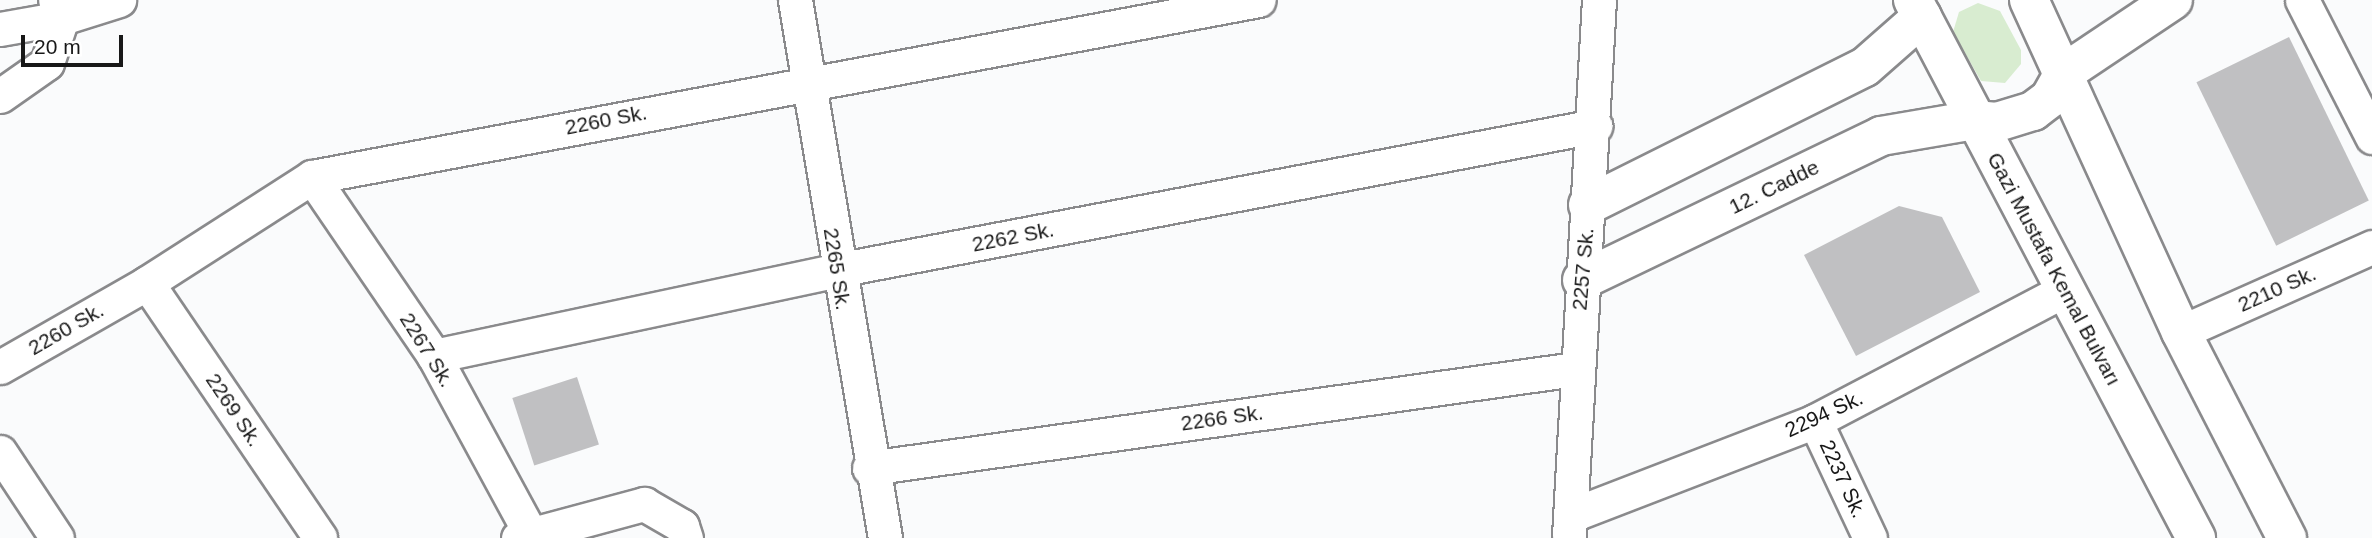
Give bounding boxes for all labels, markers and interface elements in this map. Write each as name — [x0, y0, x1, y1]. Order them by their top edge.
scale bar — [24, 21, 126, 65]
text: 20 m — [34, 35, 81, 58]
street label: 2260 Sk. — [563, 100, 649, 140]
street label: Gazi Mustafa Kemal Bulvarı — [1982, 148, 2126, 390]
street label: 12. Cadde — [1725, 154, 1823, 220]
street label: 2262 Sk. — [970, 217, 1056, 257]
street label: 2265 Sk. — [818, 226, 856, 312]
street label: 2257 Sk. — [1567, 227, 1599, 311]
street label: 2210 Sk. — [2234, 261, 2320, 317]
street label: 2260 Sk. — [24, 297, 108, 361]
street label: 2267 Sk. — [394, 308, 460, 392]
street label: 2269 Sk. — [200, 369, 268, 451]
street label: 2294 Sk. — [1781, 385, 1867, 443]
street label: 2266 Sk. — [1179, 400, 1265, 436]
street label: 2237 Sk. — [1814, 436, 1872, 522]

